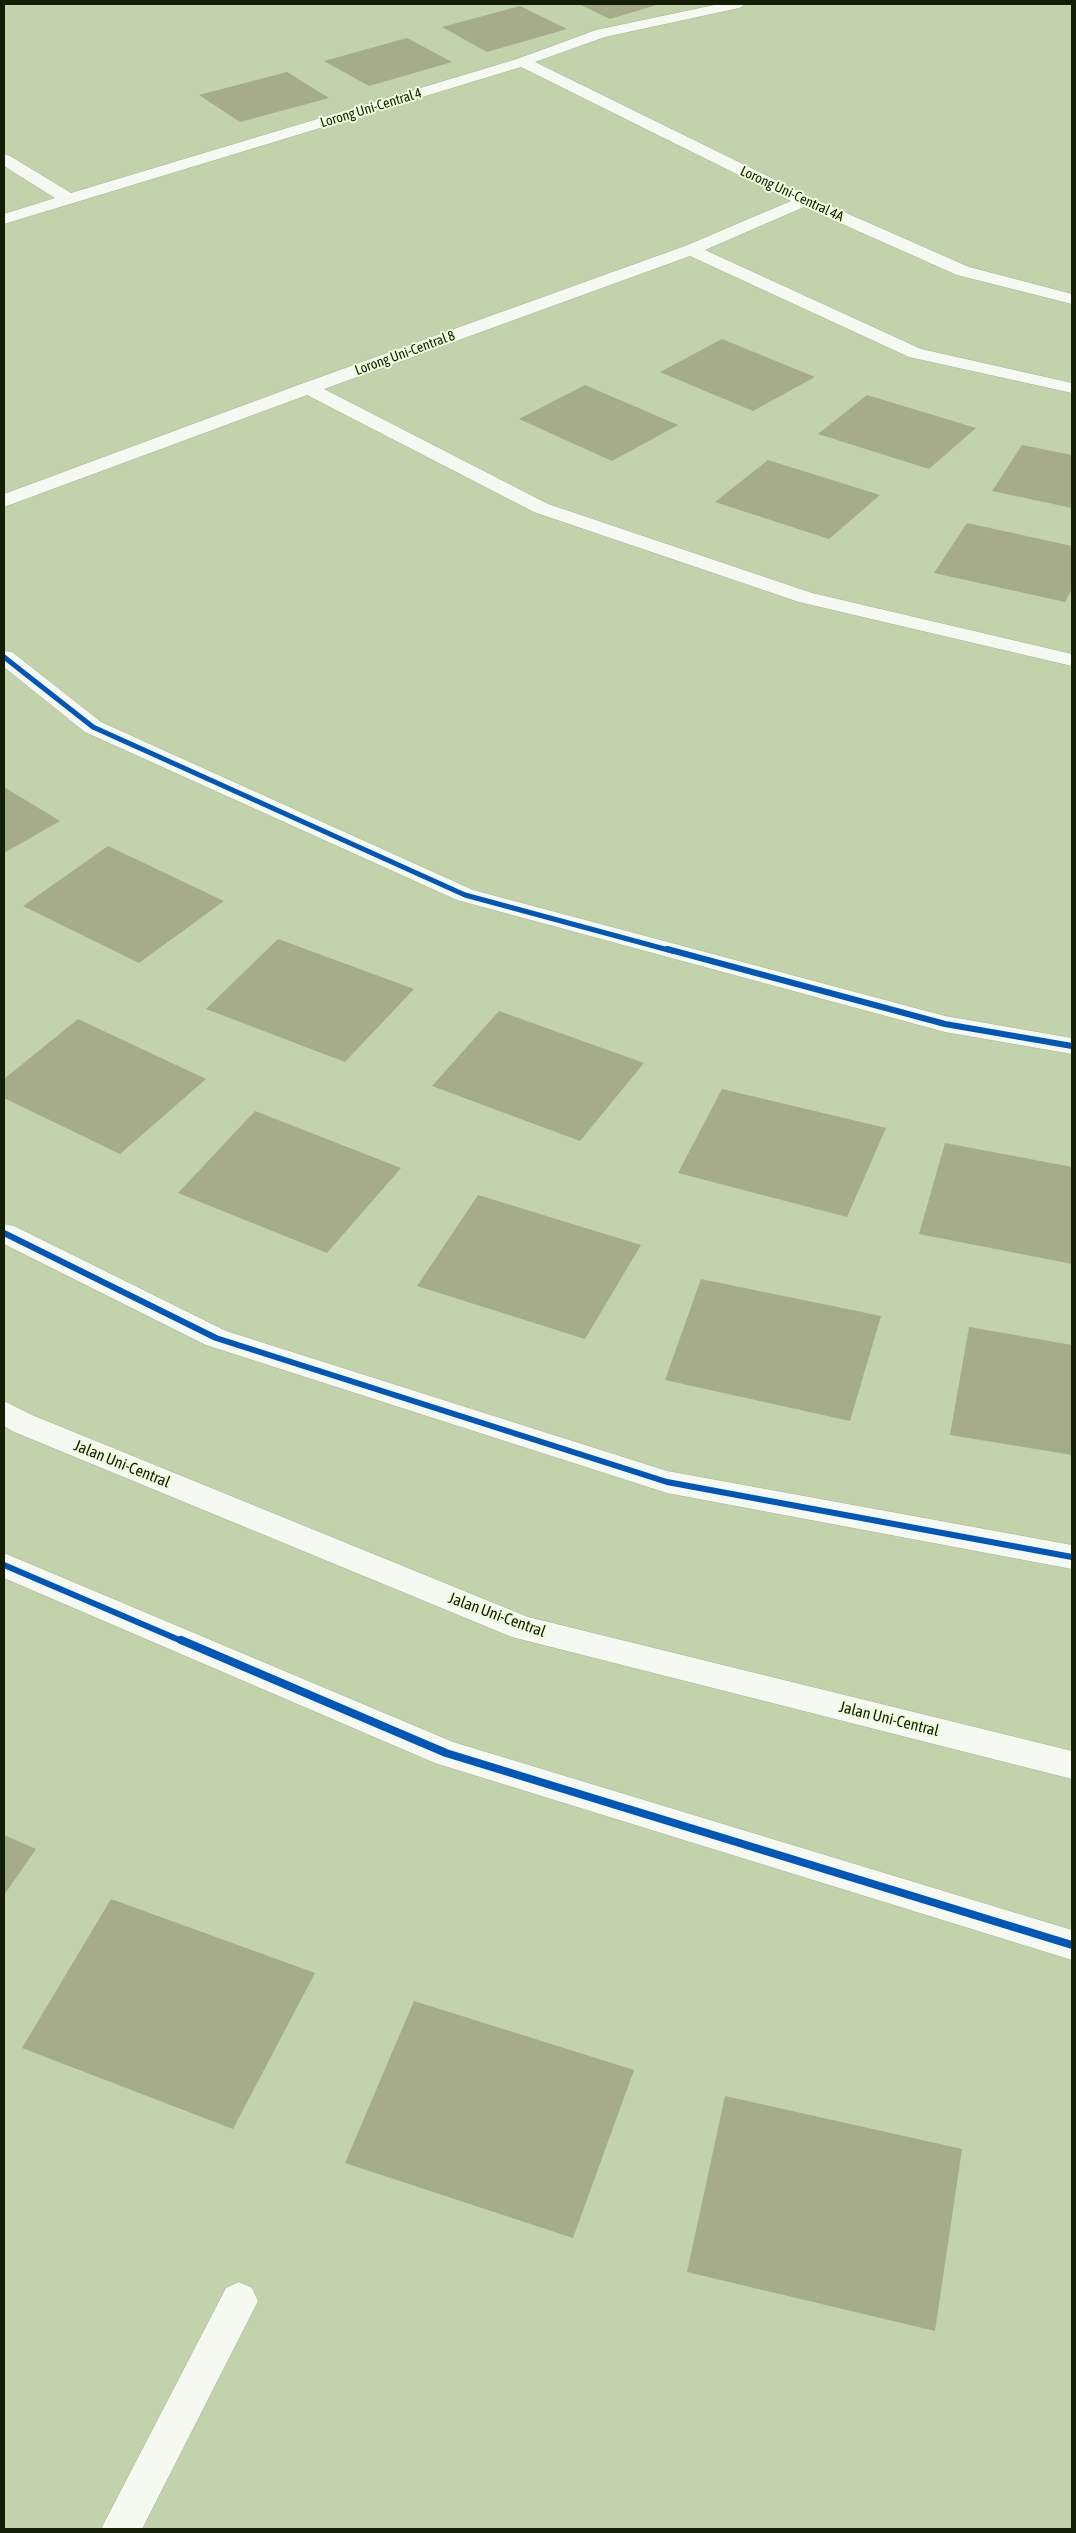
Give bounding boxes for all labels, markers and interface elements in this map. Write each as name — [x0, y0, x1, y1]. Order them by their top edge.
street label: Lorong Uni-Central 4 — [318, 85, 424, 131]
street label: Lorong Uni-Central 4A — [738, 163, 846, 225]
street label: Lorong Uni-Central 8 — [353, 327, 457, 379]
street label: Jalan Uni-Central — [71, 1436, 173, 1492]
street label: Jalan Uni-Central — [446, 1589, 548, 1641]
street label: Jalan Uni-Central — [837, 1697, 941, 1741]

